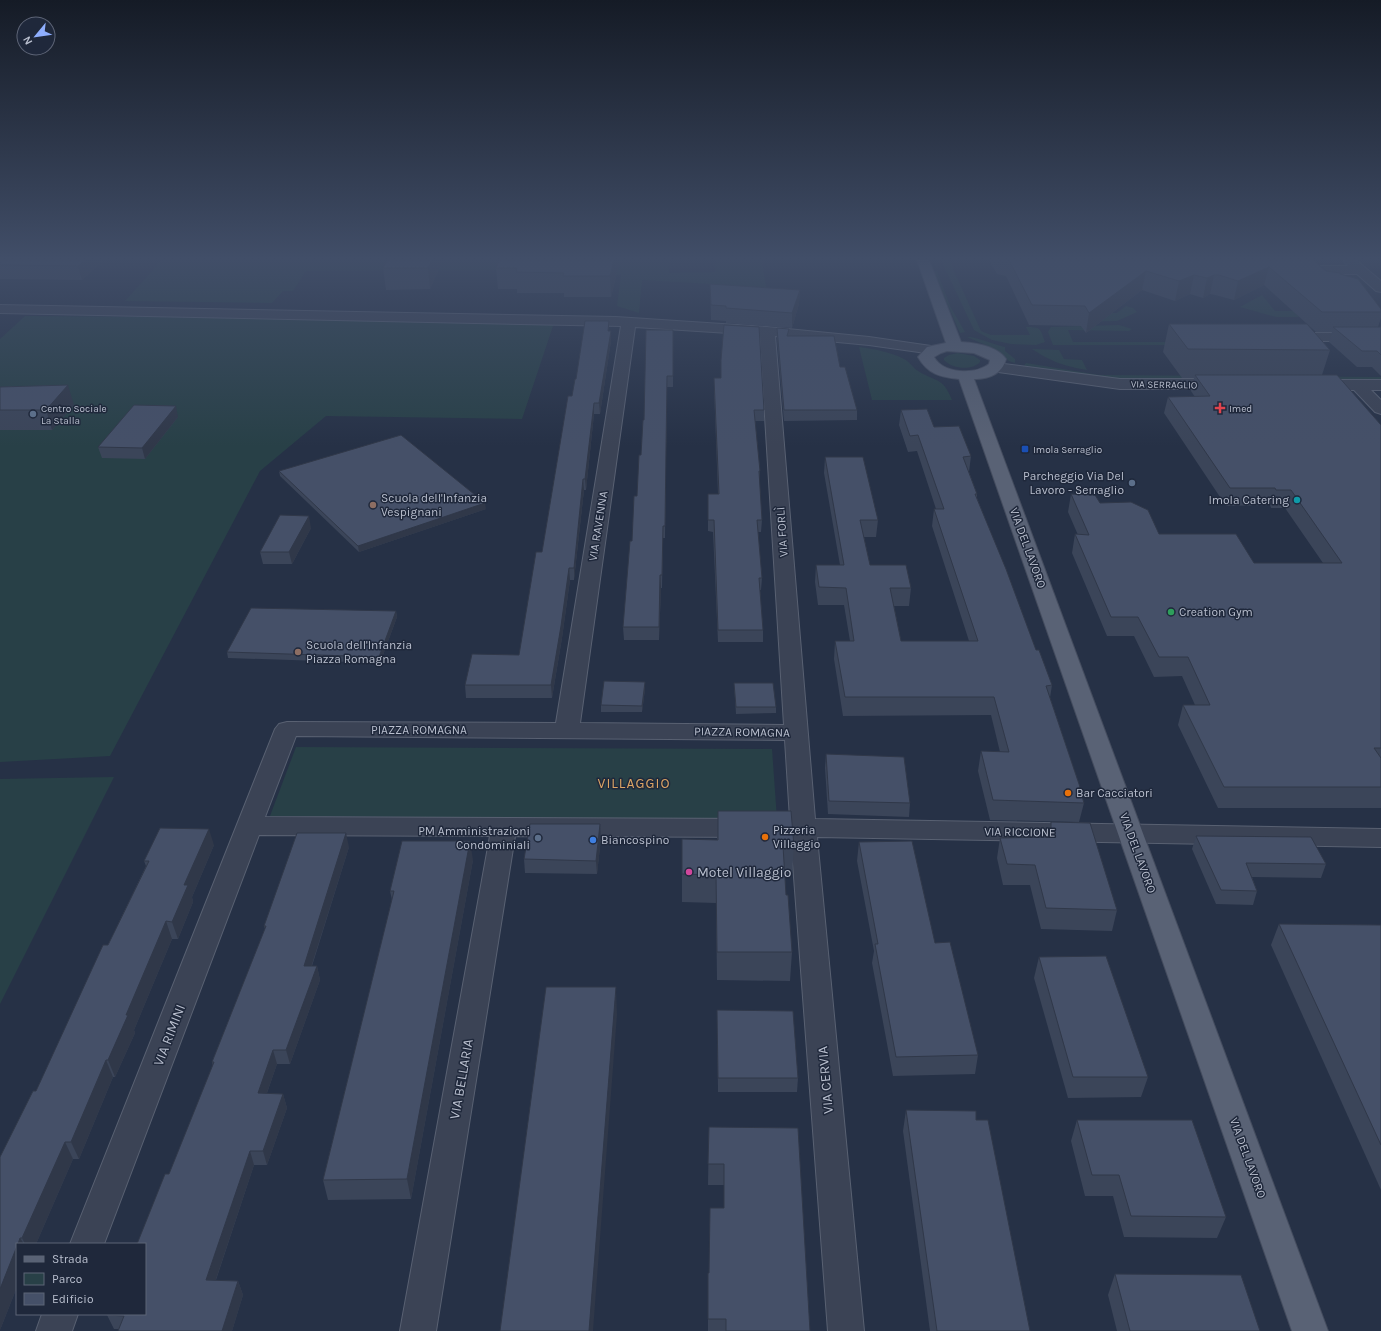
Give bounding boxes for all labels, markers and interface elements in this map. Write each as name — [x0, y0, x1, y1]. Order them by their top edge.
north arrow — [16, 16, 56, 56]
text: N — [20, 34, 35, 47]
street label: VIA SERRAGLIO — [1131, 378, 1197, 392]
marker: Imed — [1214, 402, 1226, 414]
place label: Centro Sociale La Stalla — [41, 403, 107, 427]
place label: Imed — [1229, 403, 1252, 415]
marker: Centro Sociale La Stalla — [28, 409, 38, 419]
marker: Imola Serraglio — [1020, 444, 1030, 454]
place label: Imola Serraglio — [1033, 444, 1102, 456]
place label: Parcheggio Via Del Lavoro - Serraglio — [1023, 469, 1124, 497]
marker: Parcheggio Via Del Lavoro - Serraglio — [1127, 478, 1137, 488]
street label: VIA RAVENNA — [586, 490, 610, 562]
place label: Scuola dell'Infanzia Vespignani — [381, 491, 487, 519]
place label: Imola Catering — [1208, 493, 1289, 507]
marker: Imola Catering — [1292, 495, 1302, 505]
marker: Scuola dell'Infanzia Vespignani — [368, 500, 378, 510]
street label: VIA FORLÌ — [772, 506, 791, 558]
street label: VIA DEL LAVORO — [1007, 506, 1049, 590]
place label: Creation Gym — [1179, 605, 1253, 619]
marker: Creation Gym — [1166, 607, 1176, 617]
place label: Scuola dell'Infanzia Piazza Romagna — [306, 638, 412, 666]
marker: Scuola dell'Infanzia Piazza Romagna — [293, 647, 303, 657]
street label: PIAZZA ROMAGNA — [371, 723, 467, 737]
street label: PIAZZA ROMAGNA — [694, 724, 790, 740]
district label: VILLAGGIO — [598, 775, 670, 792]
place label: Bar Cacciatori — [1076, 786, 1153, 800]
marker: Bar Cacciatori — [1063, 788, 1073, 798]
street label: VIA DEL LAVORO — [1117, 811, 1159, 895]
place label: Pizzeria Villaggio — [773, 823, 820, 851]
place label: PM Amministrazioni Condominiali — [418, 824, 530, 852]
street label: VIA RICCIONE — [984, 824, 1056, 840]
marker: Pizzeria Villaggio — [760, 832, 770, 842]
marker: PM Amministrazioni Condominiali — [533, 833, 543, 843]
place label: Biancospino — [601, 833, 669, 847]
marker: Biancospino — [588, 835, 598, 845]
place label: Motel Villaggio — [697, 864, 791, 881]
marker: Motel Villaggio — [684, 867, 694, 877]
street label: VIA RIMINI — [150, 1002, 189, 1069]
street label: VIA BELLARIA — [446, 1038, 477, 1121]
street label: VIA CERVIA — [814, 1045, 837, 1115]
street label: VIA DEL LAVORO — [1227, 1116, 1269, 1200]
legend — [16, 1243, 146, 1315]
text: Strada — [52, 1252, 88, 1266]
text: Parco — [52, 1272, 82, 1286]
text: Edificio — [52, 1292, 93, 1306]

